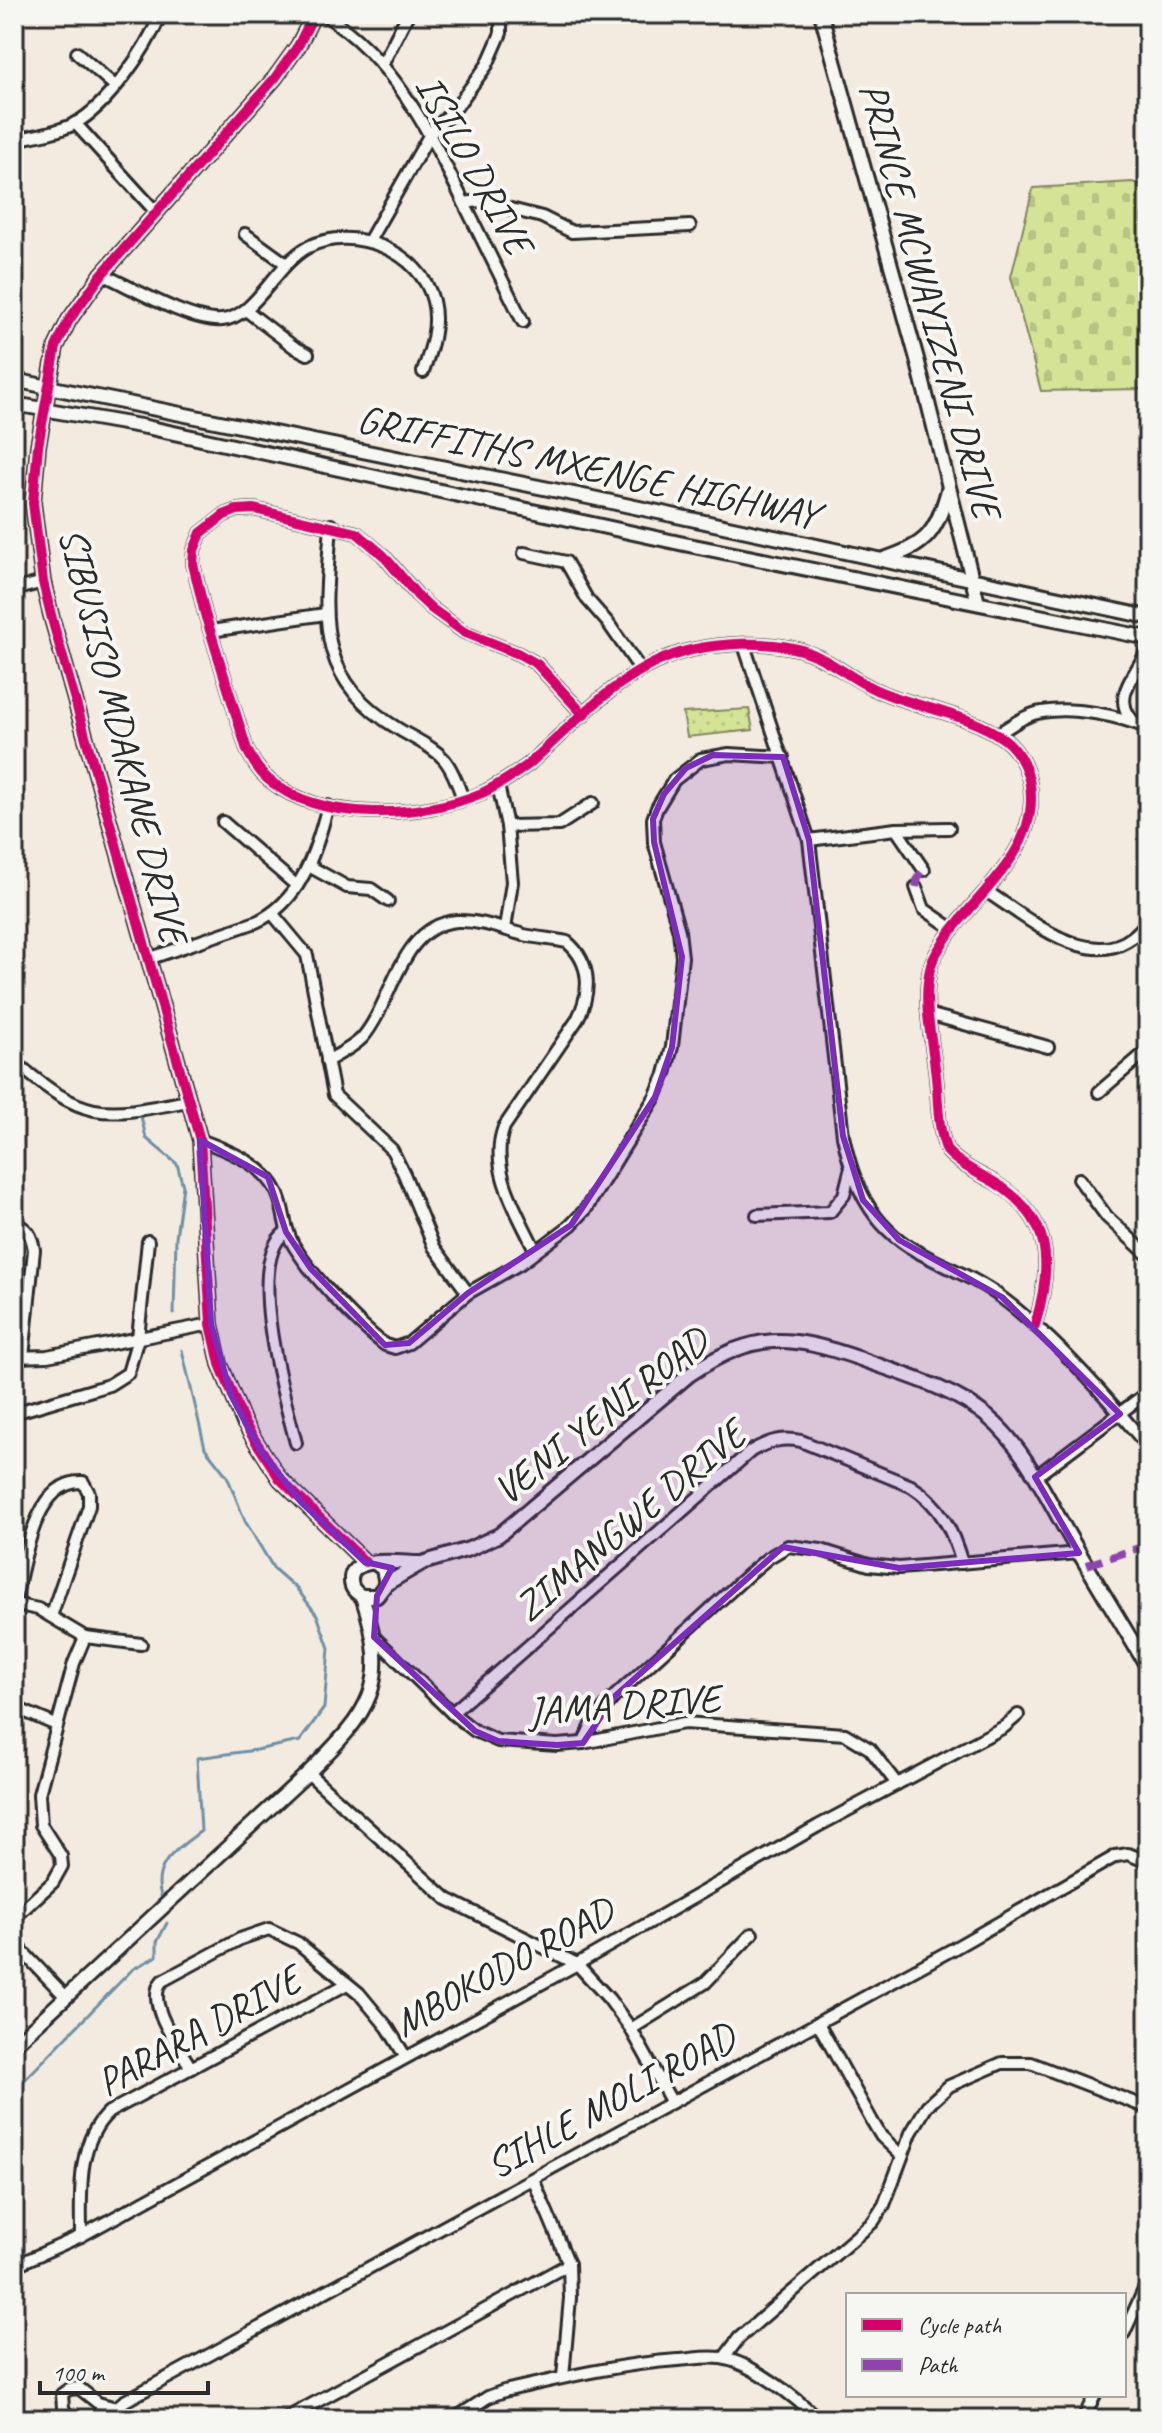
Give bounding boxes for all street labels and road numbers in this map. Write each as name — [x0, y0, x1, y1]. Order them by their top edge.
street label: ISILO DRIVE — [404, 66, 546, 268]
street label: PRINCE MCWAYIZENI DRIVE — [848, 77, 1014, 528]
street label: GRIFFITHS MXENGE HIGHWAY — [353, 394, 830, 542]
street label: SIBUSISO MDAKANE DRIVE — [47, 523, 200, 953]
street label: VENI YENI ROAD — [483, 1314, 721, 1515]
street label: ZIMANGWE DRIVE — [504, 1406, 759, 1632]
street label: JAMA DRIVE — [525, 1673, 726, 1737]
street label: MBOKODO ROAD — [385, 1884, 625, 2048]
street label: PARARA DRIVE — [88, 1952, 314, 2107]
street label: SIHLE MOLI ROAD — [477, 2011, 746, 2190]

